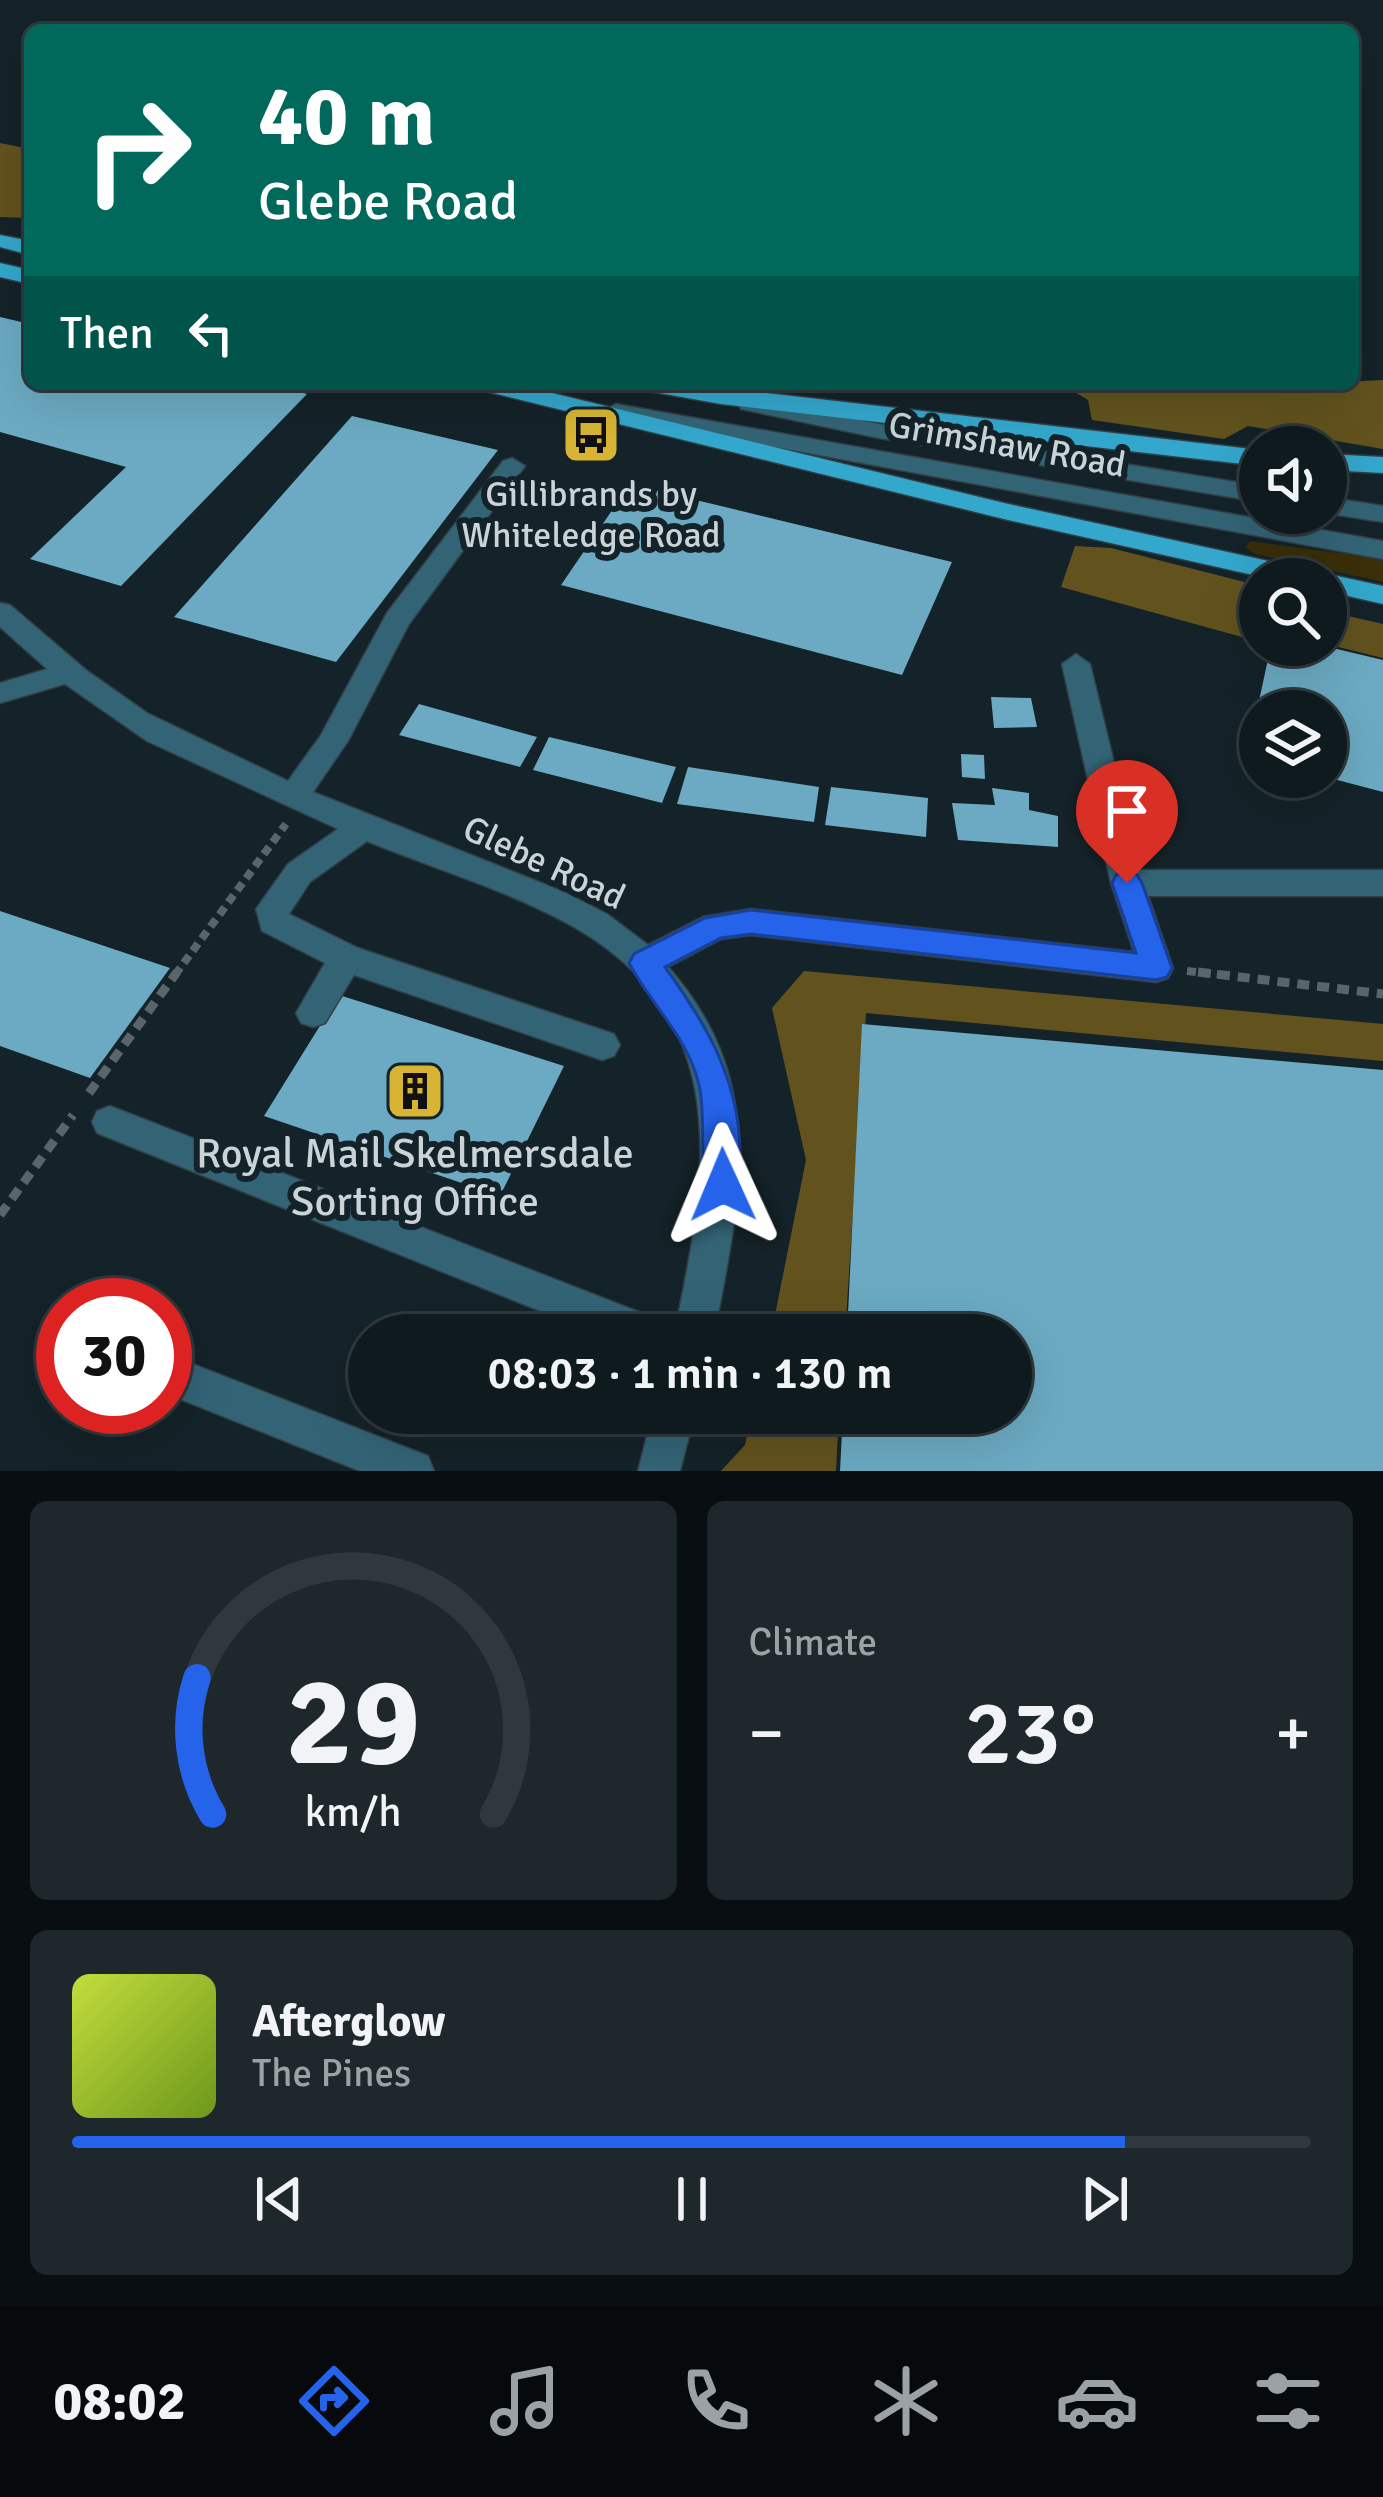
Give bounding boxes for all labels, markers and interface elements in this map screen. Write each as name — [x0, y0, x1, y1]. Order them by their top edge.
text: 40 m — [258, 65, 435, 169]
icon: right — [60, 72, 216, 228]
text: Glebe Road — [258, 168, 518, 235]
icon: left — [178, 300, 244, 366]
text: Then — [60, 306, 154, 361]
street label: Grimshaw Road — [885, 402, 1129, 488]
bus stop icon: Gillibrands by Whiteledge Road — [560, 404, 622, 466]
map controls — [1239, 426, 1347, 798]
button: sound — [1239, 426, 1347, 534]
place label: Gillibrands by Whiteledge Road — [461, 472, 721, 558]
button: search — [1239, 558, 1347, 666]
button: layers — [1239, 690, 1347, 798]
pin — [1076, 760, 1178, 883]
icon: arrive — [1094, 778, 1160, 844]
street label: Glebe Road — [456, 806, 632, 920]
building icon: Royal Mail Skelmersdale Sorting Office — [384, 1060, 446, 1122]
position arrow — [660, 1122, 786, 1248]
place label: Royal Mail Skelmersdale Sorting Office — [196, 1128, 634, 1227]
speed limit sign: 30 — [36, 1278, 192, 1434]
text: 08:03 · 1 min · 130 m — [488, 1346, 892, 1401]
text: Climate — [749, 1618, 877, 1666]
text: 29 — [286, 1646, 421, 1799]
text: 23° — [964, 1678, 1096, 1789]
text: − — [749, 1693, 784, 1774]
text: + — [1275, 1693, 1311, 1774]
text: km/h — [305, 1785, 402, 1838]
text: Afterglow — [252, 1994, 445, 2049]
text: The Pines — [252, 2049, 411, 2097]
icon: previous — [246, 2166, 312, 2232]
icon: pause — [659, 2166, 725, 2232]
icon: next — [1072, 2166, 1138, 2232]
icon: directions — [292, 2359, 376, 2443]
icon: music — [483, 2359, 567, 2443]
icon: phone — [674, 2359, 758, 2443]
icon: climate — [864, 2359, 948, 2443]
icon: car — [1055, 2359, 1139, 2443]
icon: filters — [1246, 2359, 1330, 2443]
text: 08:02 — [53, 2368, 186, 2435]

